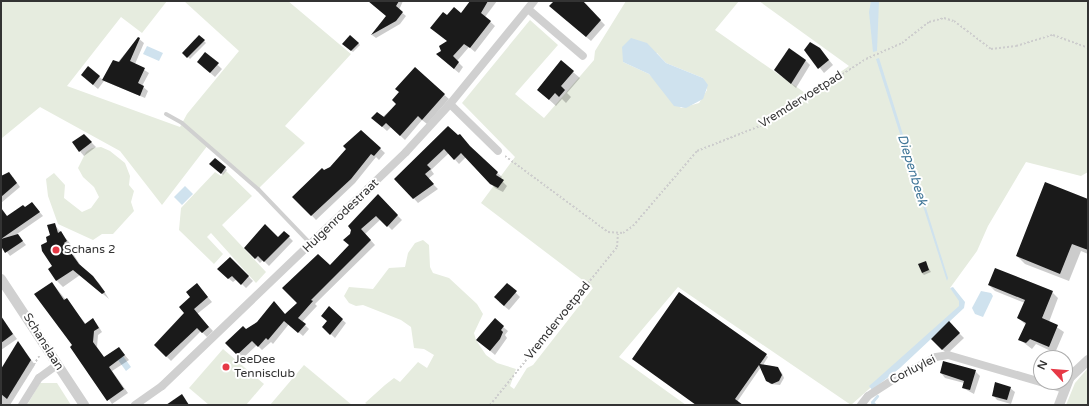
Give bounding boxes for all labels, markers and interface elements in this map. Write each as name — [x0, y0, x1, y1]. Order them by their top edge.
street label: Vremdervoetpad — [757, 69, 845, 131]
water label: Diepenbeek — [894, 132, 930, 208]
street label: Hulgenrodestraat — [300, 176, 382, 256]
place label: Schans 2 — [64, 243, 116, 257]
marker: Schans 2 — [51, 245, 61, 255]
street label: Vremdervoetpad — [522, 279, 594, 363]
street label: Schanslaan — [20, 311, 66, 373]
north arrow — [1033, 350, 1073, 390]
street label: Corluylei — [888, 352, 938, 388]
place label: JeeDee Tennisclub — [234, 353, 295, 381]
text: N — [1035, 358, 1050, 372]
marker: JeeDee Tennisclub — [221, 362, 231, 372]

